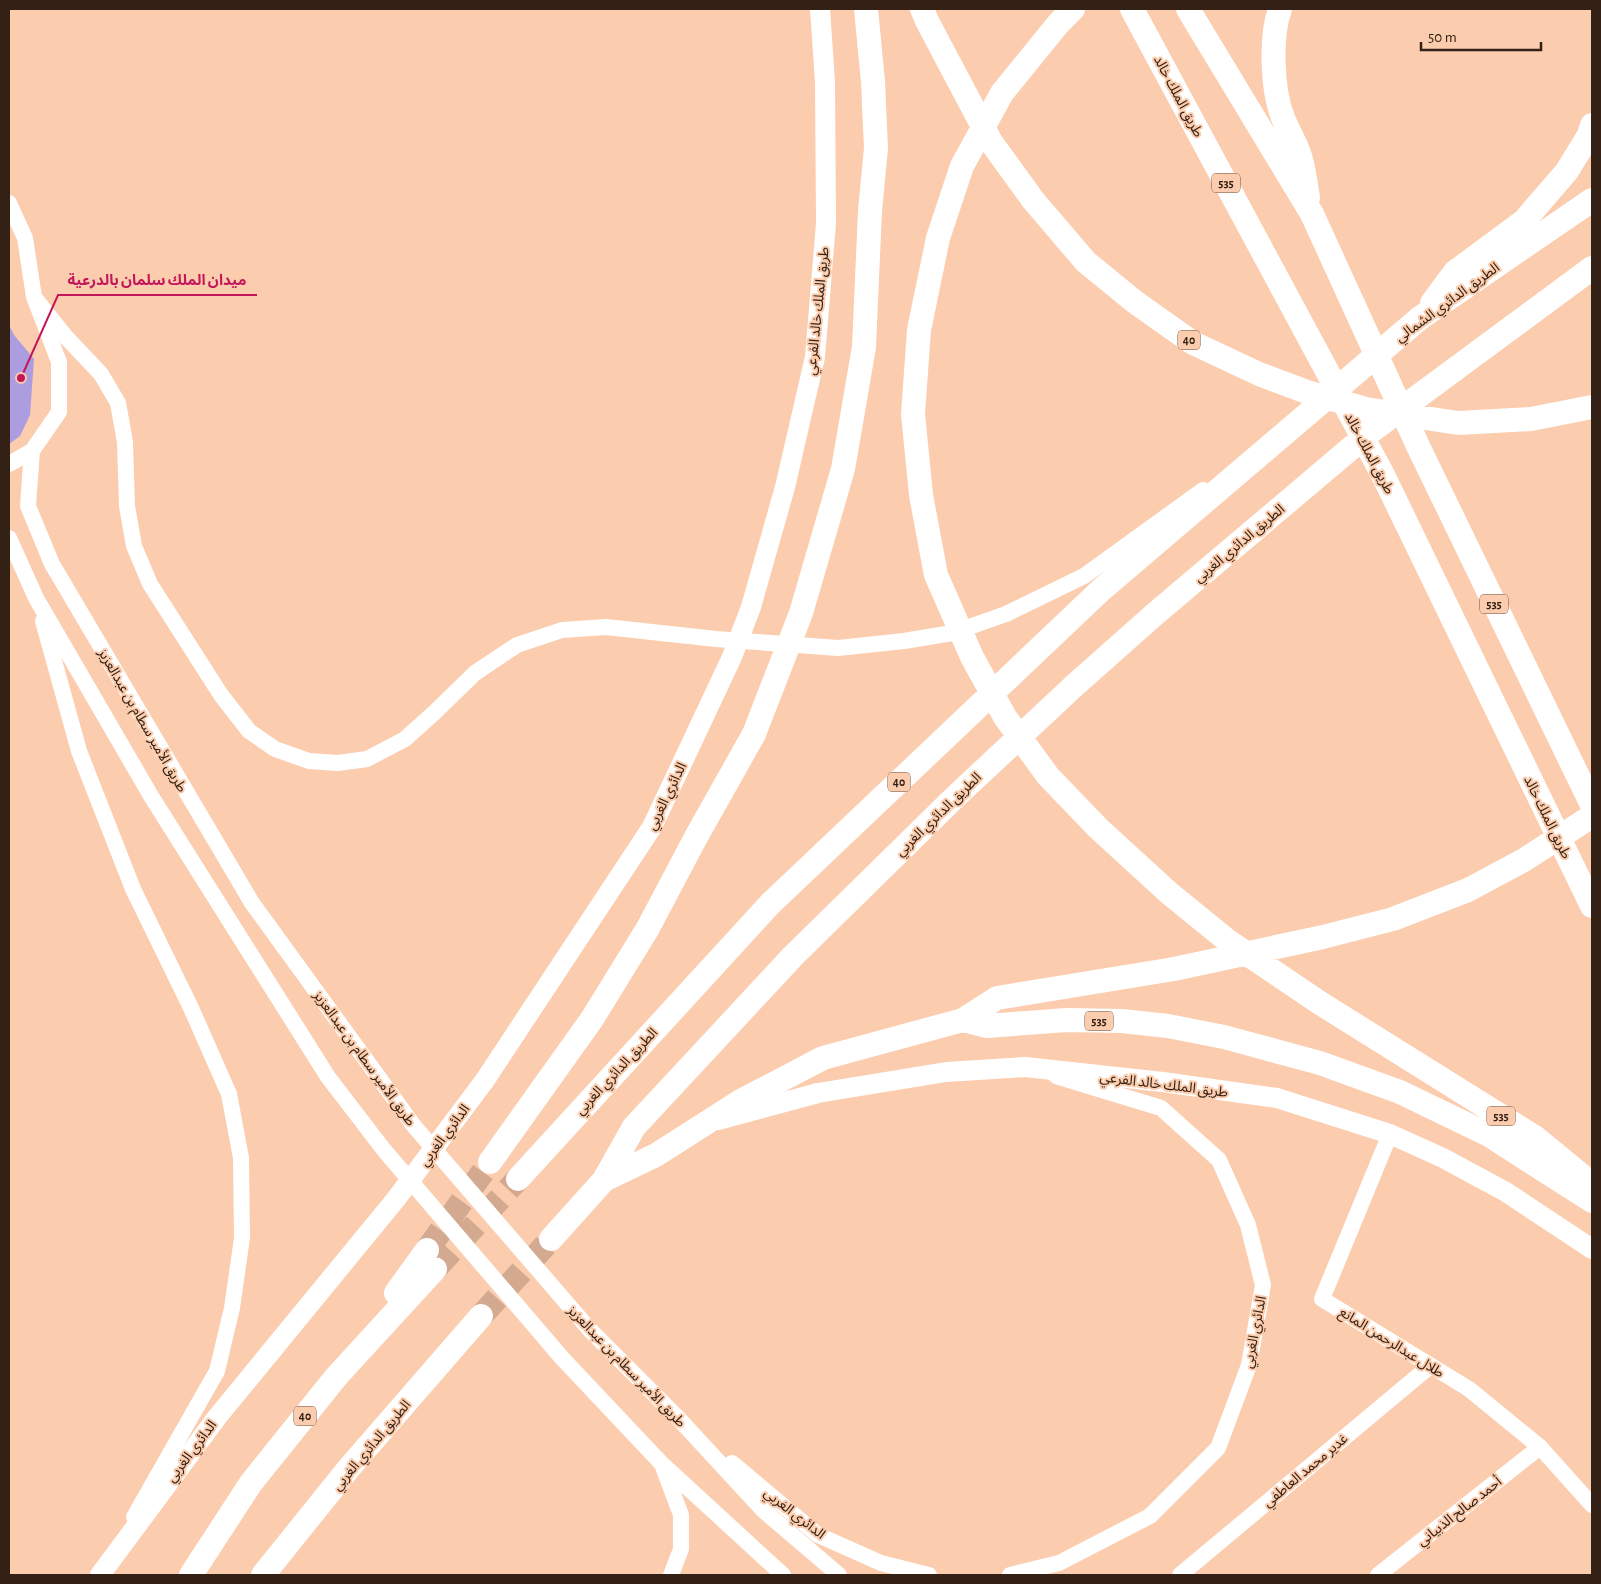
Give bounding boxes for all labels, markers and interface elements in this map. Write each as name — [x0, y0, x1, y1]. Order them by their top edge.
scale bar — [1421, 20, 1541, 52]
text: 50 m — [1428, 30, 1457, 45]
street label: طريق الملك خالد — [1149, 53, 1205, 141]
road number: 535 — [1212, 174, 1240, 192]
street label: طريق الملك خالد الفرعي — [804, 246, 835, 376]
street label: الطريق الدائري الشمالي — [1393, 260, 1504, 348]
callout: ميدان الملك سلمان بالدرعية — [58, 265, 257, 295]
text: ميدان الملك سلمان بالدرعية — [68, 272, 246, 289]
road number: 40 — [1178, 330, 1200, 350]
street label: طريق الملك خالد — [1340, 410, 1396, 498]
street label: الطريق الدائري الغربي — [1192, 502, 1290, 588]
road number: 535 — [1480, 594, 1508, 614]
street label: طريق الأمير سطام بن عبدالعزيز — [92, 645, 190, 796]
street label: الدائري الغربي — [645, 760, 692, 834]
street label: الطريق الدائري الغربي — [893, 770, 987, 861]
road number: 40 — [888, 772, 910, 792]
street label: طريق الملك خالد — [1519, 774, 1573, 862]
street label: طريق الأمير سطام بن عبدالعزيز — [308, 987, 419, 1130]
road number: 535 — [1085, 1011, 1113, 1030]
street label: الطريق الدائري الغربي — [573, 1025, 663, 1120]
street label: طريق الملك خالد الفرعي — [1099, 1070, 1229, 1103]
street label: الدائري الغربي — [417, 1102, 475, 1171]
road number: 535 — [1487, 1106, 1515, 1126]
street label: الدائري الغربي — [1241, 1295, 1272, 1370]
street label: طريق الأمير سطام بن عبدالعزيز — [562, 1301, 689, 1432]
street label: طلال عبدالرحمن المانع — [1335, 1305, 1446, 1383]
street label: الطريق الدائري الغربي — [330, 1398, 416, 1496]
road number: 40 — [294, 1406, 316, 1425]
street label: الدائري الغربي — [164, 1418, 222, 1487]
street label: غدير محمد العاطفي — [1261, 1431, 1353, 1513]
street label: أحمد صالح الذبياني — [1413, 1472, 1507, 1551]
street label: الدائري الغربي — [759, 1486, 828, 1544]

